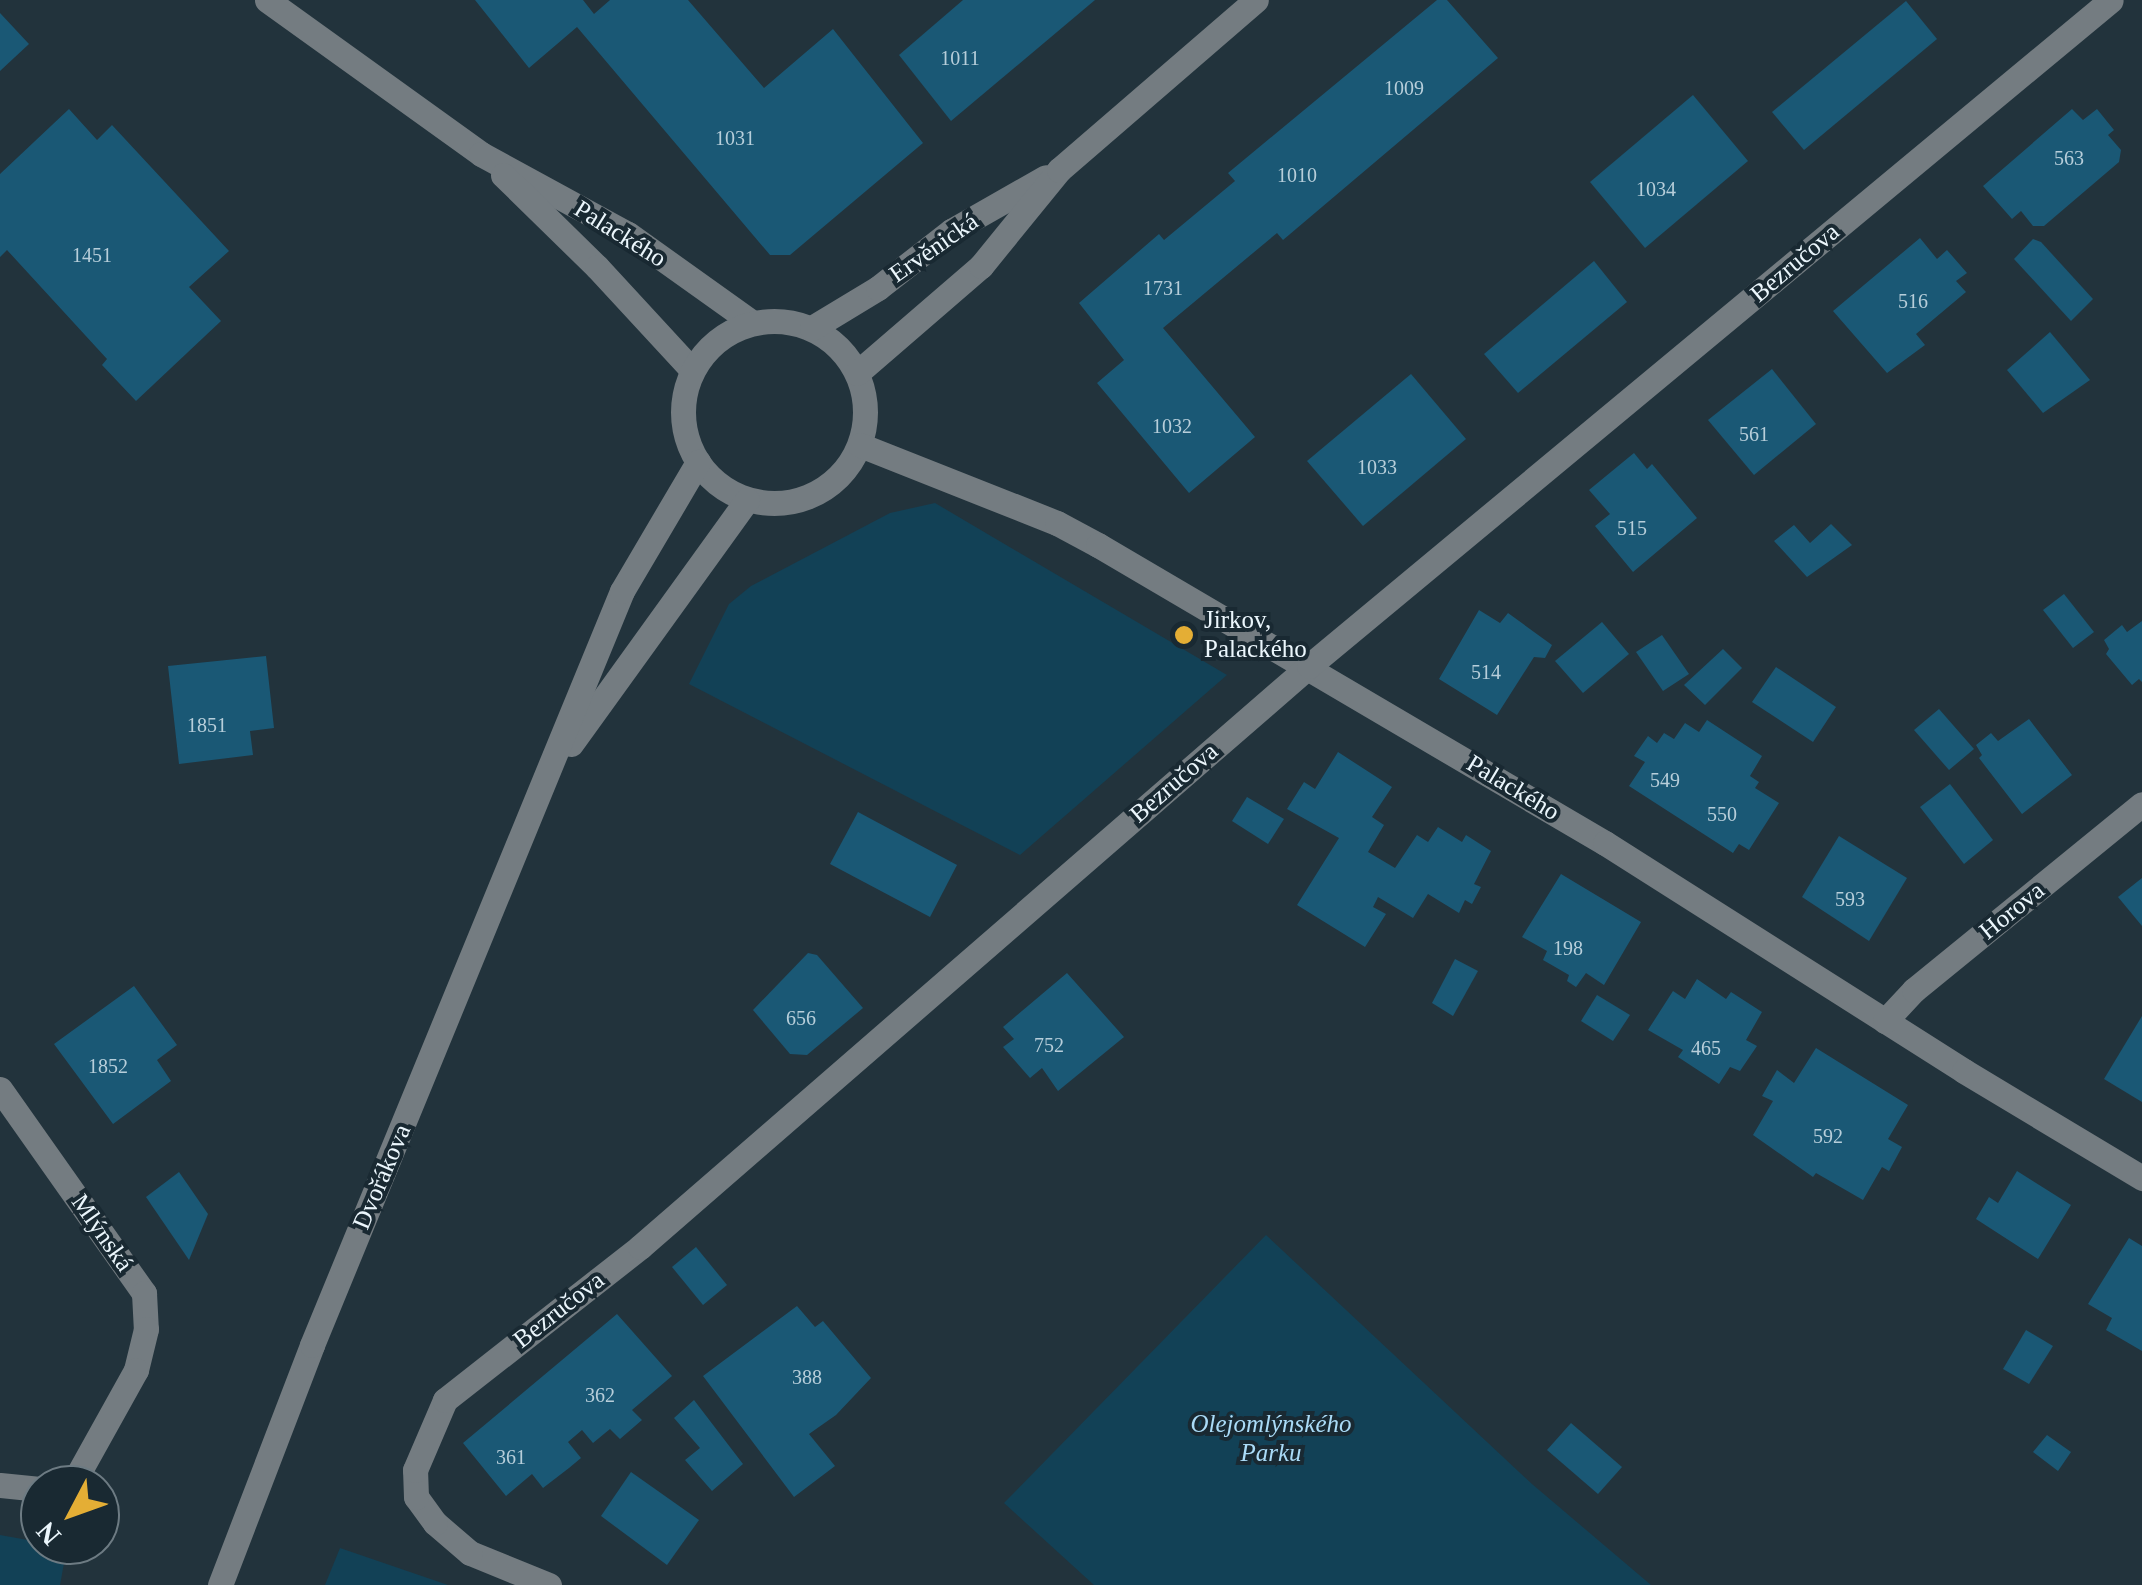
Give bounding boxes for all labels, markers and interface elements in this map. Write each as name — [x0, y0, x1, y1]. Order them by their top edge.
house number: 1011 — [940, 46, 980, 70]
house number: 1009 — [1384, 76, 1424, 100]
house number: 1031 — [715, 126, 755, 150]
house number: 563 — [2054, 146, 2084, 170]
house number: 1010 — [1277, 163, 1317, 187]
house number: 1034 — [1636, 177, 1676, 201]
street label: Palackého — [568, 194, 672, 274]
street label: Ervěnická — [884, 207, 984, 289]
street label: Bezručova — [1744, 217, 1846, 309]
house number: 1451 — [72, 243, 112, 267]
house number: 1731 — [1143, 276, 1183, 300]
house number: 516 — [1898, 289, 1928, 313]
house number: 1032 — [1152, 414, 1192, 438]
house number: 561 — [1739, 422, 1769, 446]
house number: 1033 — [1357, 455, 1397, 479]
house number: 515 — [1617, 516, 1647, 540]
place label: Jirkov, Palackého — [1204, 606, 1307, 665]
marker: Jirkov, Palackého — [1173, 624, 1195, 646]
house number: 514 — [1471, 660, 1501, 684]
house number: 1851 — [187, 713, 227, 737]
street label: Bezručova — [1124, 737, 1224, 829]
street label: Palackého — [1461, 749, 1565, 827]
house number: 549 — [1650, 768, 1680, 792]
house number: 550 — [1707, 802, 1737, 826]
street label: Horova — [1973, 876, 2051, 946]
house number: 593 — [1835, 887, 1865, 911]
house number: 198 — [1553, 936, 1583, 960]
house number: 656 — [786, 1006, 816, 1030]
house number: 752 — [1034, 1033, 1064, 1057]
house number: 465 — [1691, 1036, 1721, 1060]
house number: 1852 — [88, 1054, 128, 1078]
street label: Dvořákova — [346, 1120, 418, 1234]
house number: 592 — [1813, 1124, 1843, 1148]
street label: Mlýnská — [65, 1189, 139, 1277]
street label: Bezručova — [508, 1265, 610, 1355]
house number: 388 — [792, 1365, 822, 1389]
house number: 362 — [585, 1383, 615, 1407]
park label: Olejomlýnského Parku — [1190, 1410, 1352, 1469]
house number: 361 — [496, 1445, 526, 1469]
north arrow — [20, 1465, 120, 1565]
text: N — [30, 1516, 67, 1552]

